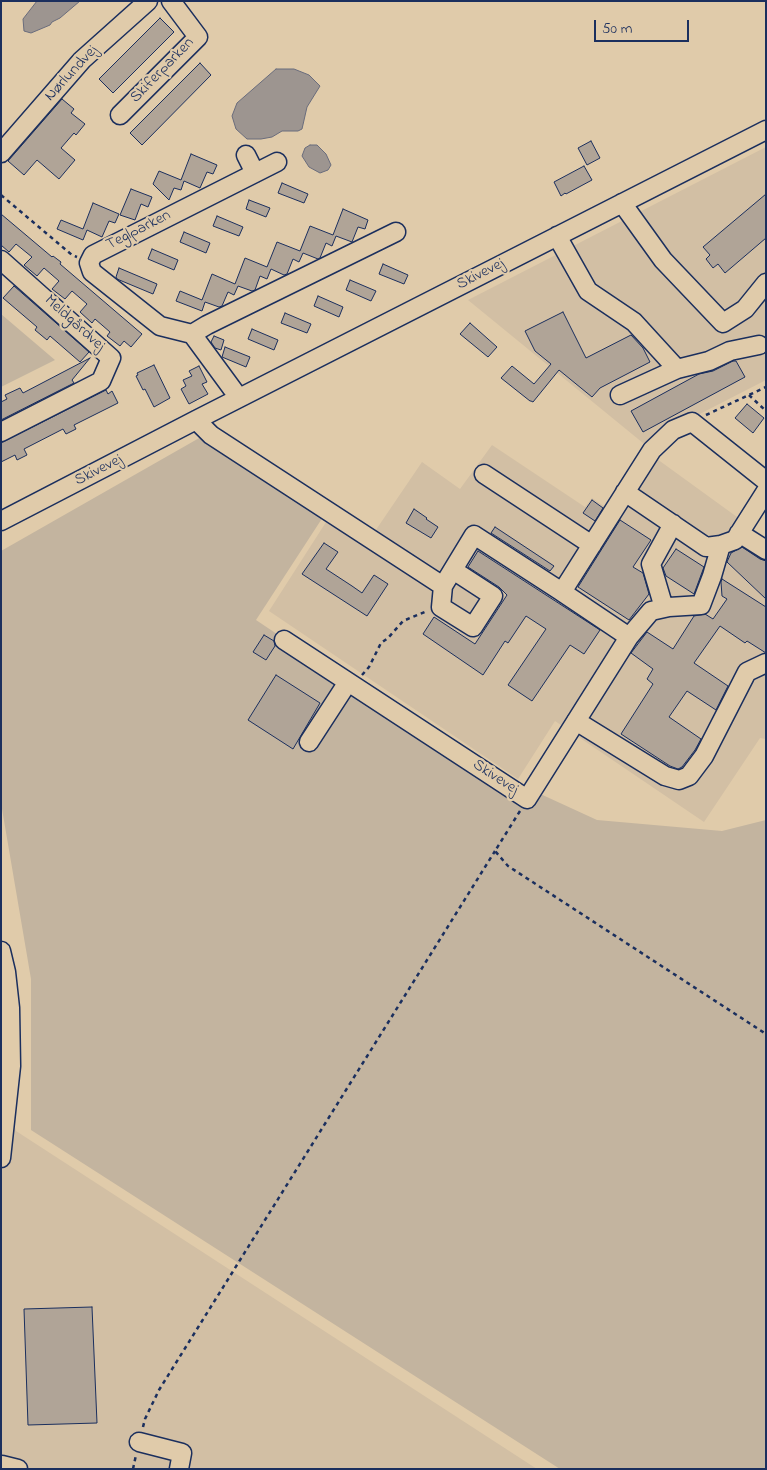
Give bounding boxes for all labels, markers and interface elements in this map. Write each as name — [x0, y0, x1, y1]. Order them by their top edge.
scale bar — [597, 10, 692, 42]
text: 50 m — [602, 18, 632, 40]
street label: Skiferparken — [127, 34, 199, 108]
street label: Nørlundvej — [41, 42, 103, 106]
street label: Teglparken — [103, 207, 175, 255]
street label: Skivevej — [454, 255, 508, 295]
street label: Meldgårdvej — [40, 292, 108, 356]
street label: Skivevej — [72, 451, 126, 491]
street label: Skivevej — [468, 756, 522, 800]

